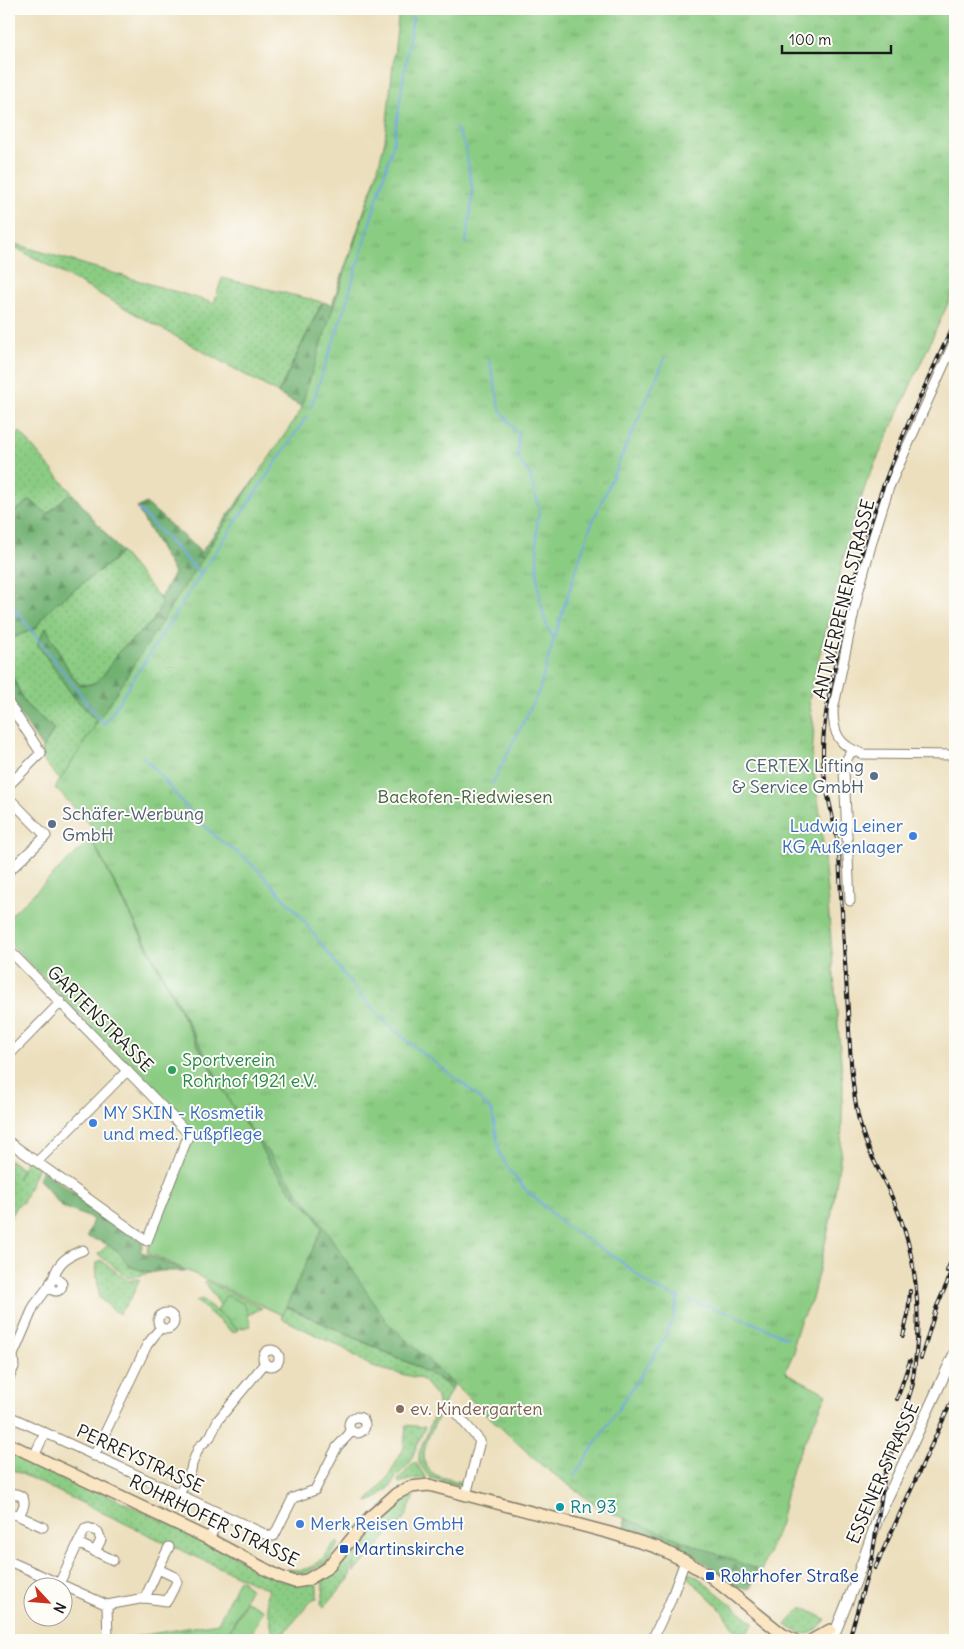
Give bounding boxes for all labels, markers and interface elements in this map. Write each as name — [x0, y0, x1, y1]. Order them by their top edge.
scale bar — [782, 22, 890, 54]
text: 100 m — [789, 30, 831, 49]
street label: ANTWERPENER STRASSE — [808, 497, 879, 701]
place label: CERTEX Lifting & Service GmbH — [732, 754, 864, 798]
marker: CERTEX Lifting & Service GmbH — [868, 770, 880, 782]
park label: Backofen-Riedwiesen — [377, 785, 553, 808]
place label: Schäfer-Werbung GmbH — [62, 802, 204, 846]
place label: Ludwig Leiner KG Außenlager — [782, 814, 904, 858]
marker: Schäfer-Werbung GmbH — [46, 818, 58, 830]
marker: Ludwig Leiner KG Außenlager — [907, 830, 919, 842]
street label: GARTENSTRASSE — [42, 961, 158, 1077]
place label: Sportverein Rohrhof 1921 e.V. — [182, 1048, 317, 1092]
marker: Sportverein Rohrhof 1921 e.V. — [166, 1064, 178, 1076]
place label: MY SKIN - Kosmetik und med. Fußpflege — [103, 1101, 264, 1145]
marker: MY SKIN - Kosmetik und med. Fußpflege — [87, 1117, 99, 1129]
place label: ev. Kindergarten — [410, 1397, 543, 1420]
street label: ESSENER STRASSE — [841, 1398, 924, 1547]
marker: ev. Kindergarten — [394, 1403, 406, 1415]
street label: PERREYSTRASSE — [73, 1419, 208, 1498]
street label: ROHRHOFER STRASSE — [126, 1469, 303, 1572]
place label: Rn 93 — [570, 1495, 617, 1518]
marker: Rn 93 — [554, 1501, 566, 1513]
place label: Merk Reisen GmbH — [310, 1512, 464, 1535]
marker: Merk Reisen GmbH — [294, 1518, 306, 1530]
place label: Martinskirche — [354, 1537, 464, 1560]
marker: Martinskirche — [338, 1543, 350, 1555]
place label: Rohrhofer Straße — [720, 1564, 859, 1587]
marker: Rohrhofer Straße — [704, 1570, 716, 1582]
north arrow — [22, 1576, 72, 1626]
text: N — [49, 1599, 70, 1616]

